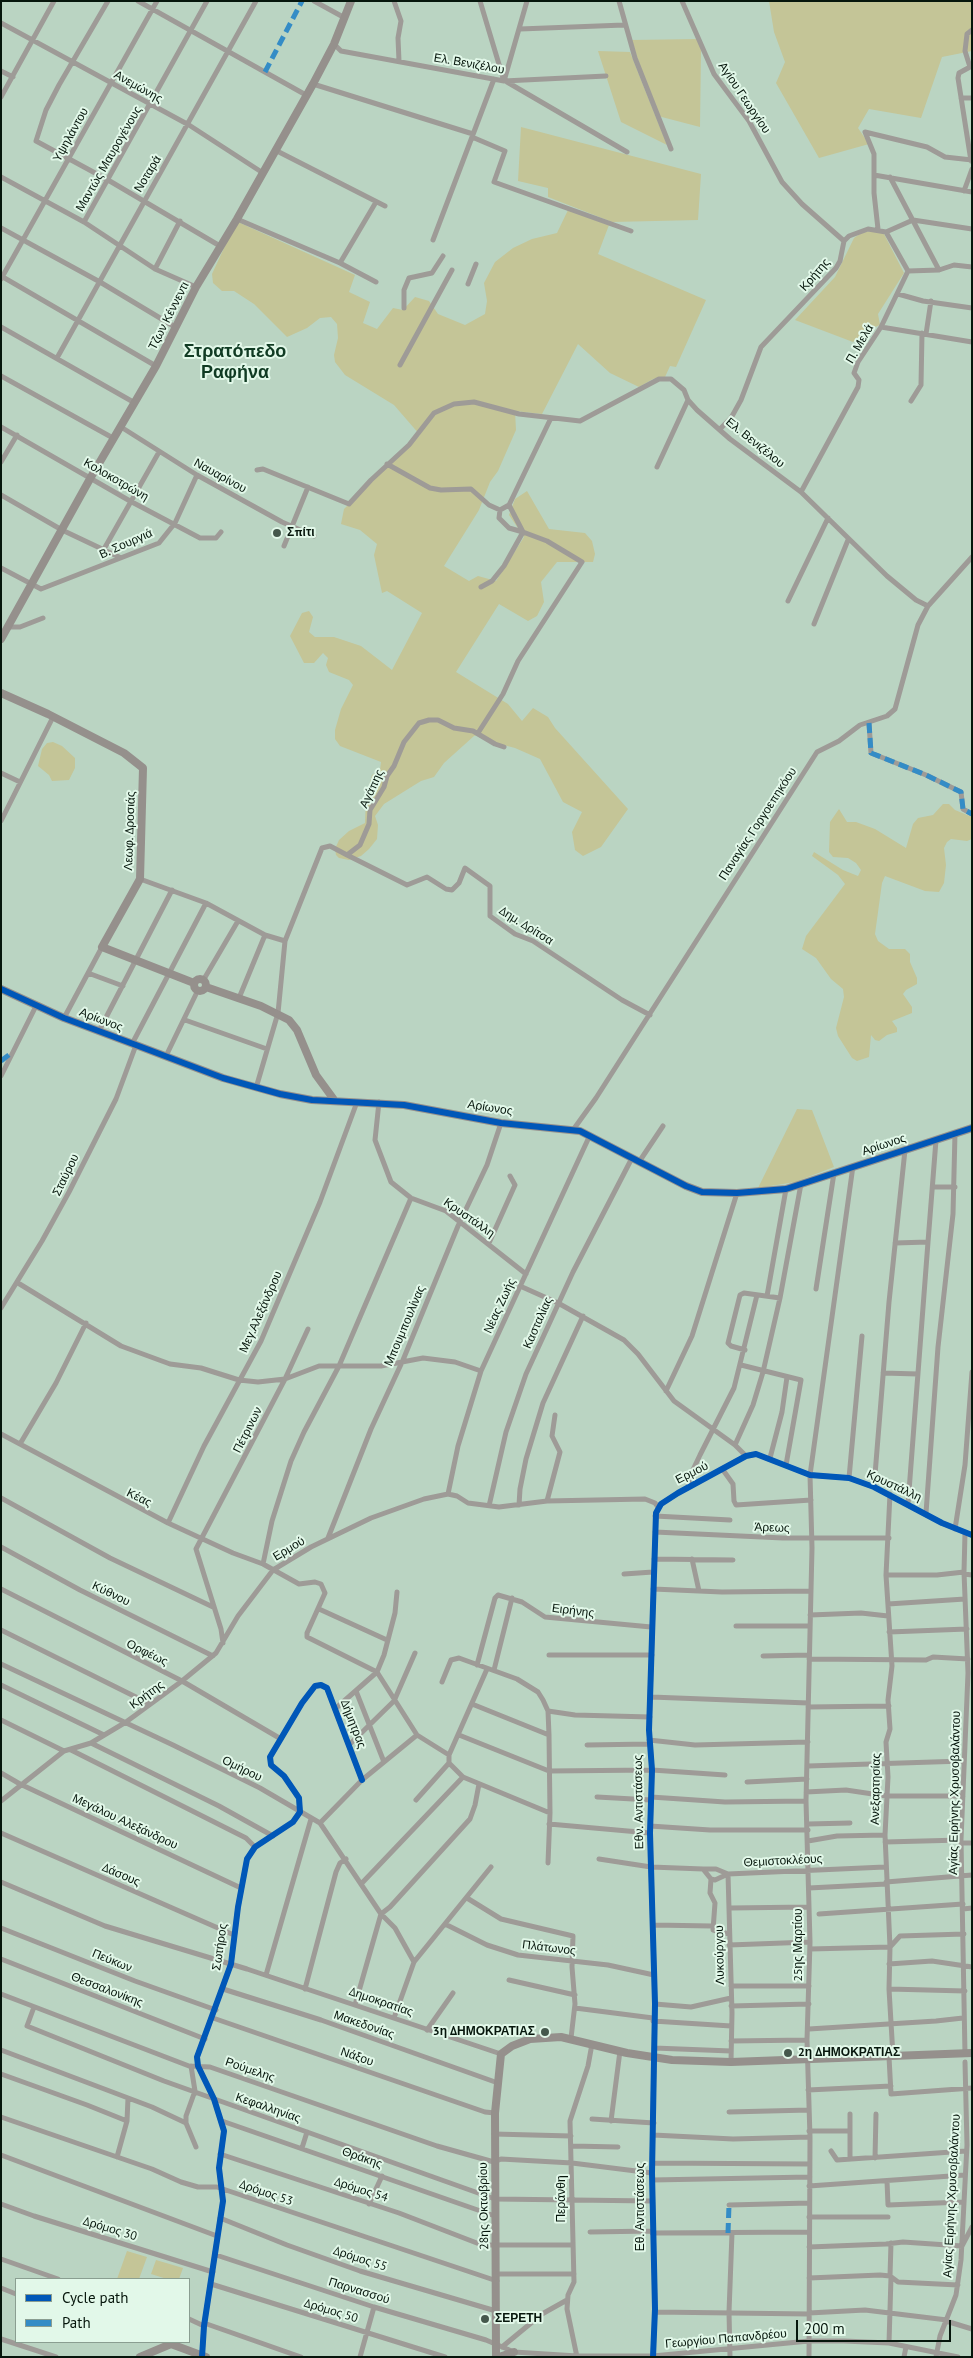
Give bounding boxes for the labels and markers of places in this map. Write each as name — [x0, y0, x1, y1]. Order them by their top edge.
place label: Σπίτι — [287, 526, 315, 540]
marker: Σπίτι — [271, 527, 283, 539]
place label: 3η ΔΗΜΟΚΡΑΤΙΑΣ — [433, 2025, 535, 2039]
marker: 3η ΔΗΜΟΚΡΑΤΙΑΣ — [539, 2026, 551, 2038]
place label: 2η ΔΗΜΟΚΡΑΤΙΑΣ — [798, 2046, 900, 2060]
marker: 2η ΔΗΜΟΚΡΑΤΙΑΣ — [782, 2047, 794, 2059]
place label: ΣΕΡΕΤΗ — [495, 2312, 542, 2326]
marker: ΣΕΡΕΤΗ — [479, 2313, 491, 2325]

